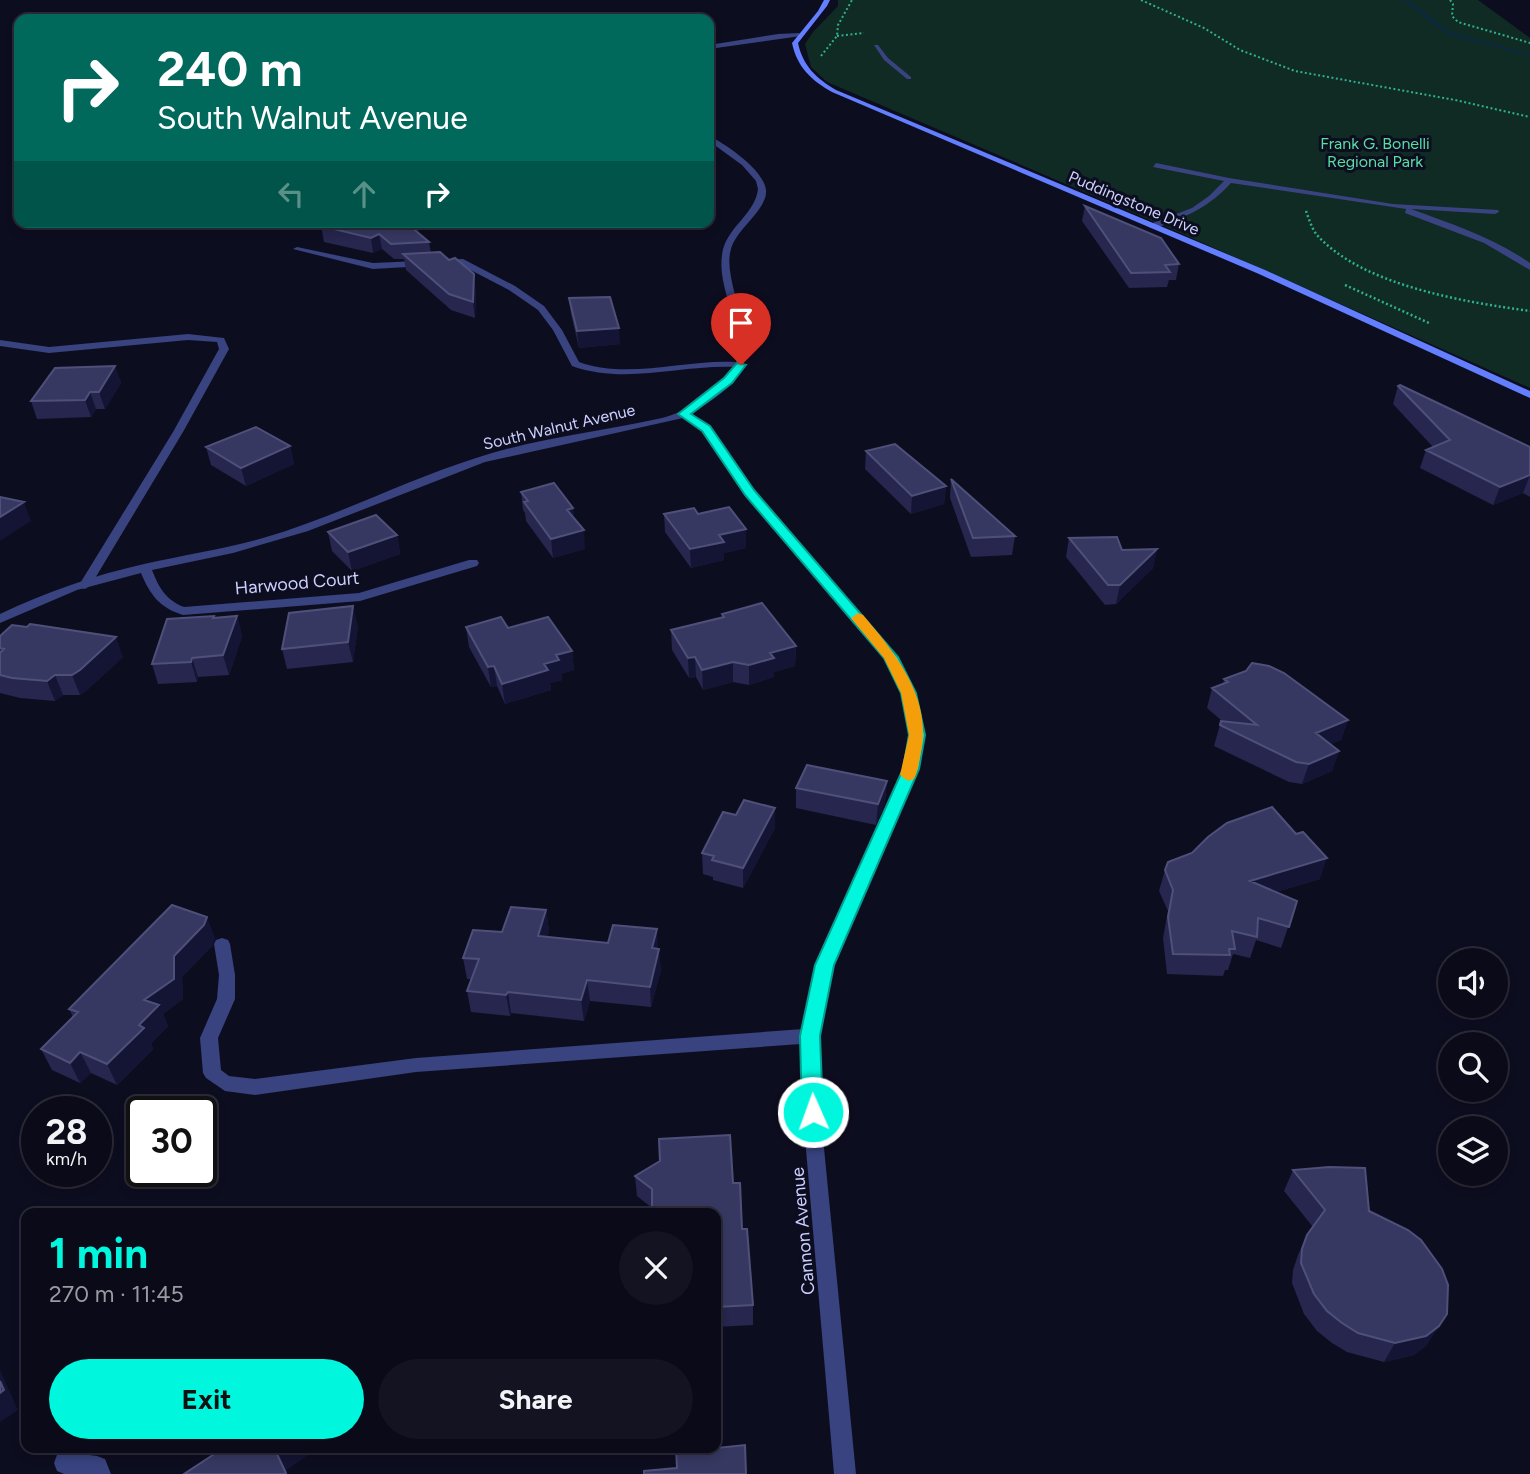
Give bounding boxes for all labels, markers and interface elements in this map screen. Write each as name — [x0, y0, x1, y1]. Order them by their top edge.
text: 240 m — [157, 39, 303, 98]
icon: right — [42, 42, 133, 133]
text: South Walnut Avenue — [157, 99, 468, 137]
park label: Frank G. Bonelli Regional Park — [1320, 134, 1430, 171]
street label: Puddingstone Drive — [1066, 167, 1203, 239]
icon: left — [272, 175, 310, 213]
icon: ahead — [345, 175, 383, 213]
icon: right — [418, 175, 456, 213]
pin — [711, 293, 771, 365]
icon: arrive — [722, 304, 760, 342]
street label: South Walnut Avenue — [481, 400, 637, 454]
street label: Harwood Court — [234, 567, 360, 599]
map controls — [1438, 948, 1508, 1186]
button: sound — [1438, 948, 1508, 1018]
button: search — [1438, 1032, 1508, 1102]
position arrow — [776, 1075, 850, 1149]
speed limit sign: 30 — [126, 1096, 217, 1187]
text: 28 — [46, 1111, 87, 1153]
button: layers — [1438, 1116, 1508, 1186]
text: km/h — [46, 1148, 87, 1170]
street label: Cannon Avenue — [786, 1166, 820, 1296]
text: 1 min — [49, 1228, 148, 1279]
button: close — [619, 1231, 693, 1305]
text: 270 m · 11:45 — [49, 1280, 184, 1308]
button: Exit — [49, 1359, 364, 1439]
button: Share — [378, 1359, 693, 1439]

